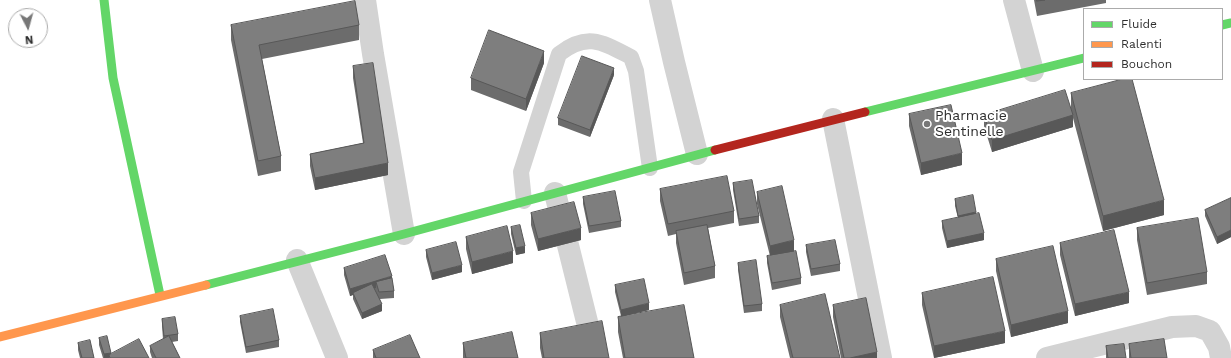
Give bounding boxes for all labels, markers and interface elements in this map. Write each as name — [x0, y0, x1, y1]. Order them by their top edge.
north arrow — [8, 8, 48, 48]
legend — [1083, 8, 1223, 80]
text: Fluide — [1121, 17, 1157, 31]
text: N — [24, 33, 34, 46]
text: Ralenti — [1121, 37, 1162, 51]
text: Bouchon — [1121, 57, 1172, 71]
place label: Pharmacie Sentinelle — [935, 108, 1007, 140]
marker: Pharmacie Sentinelle — [922, 119, 932, 129]

